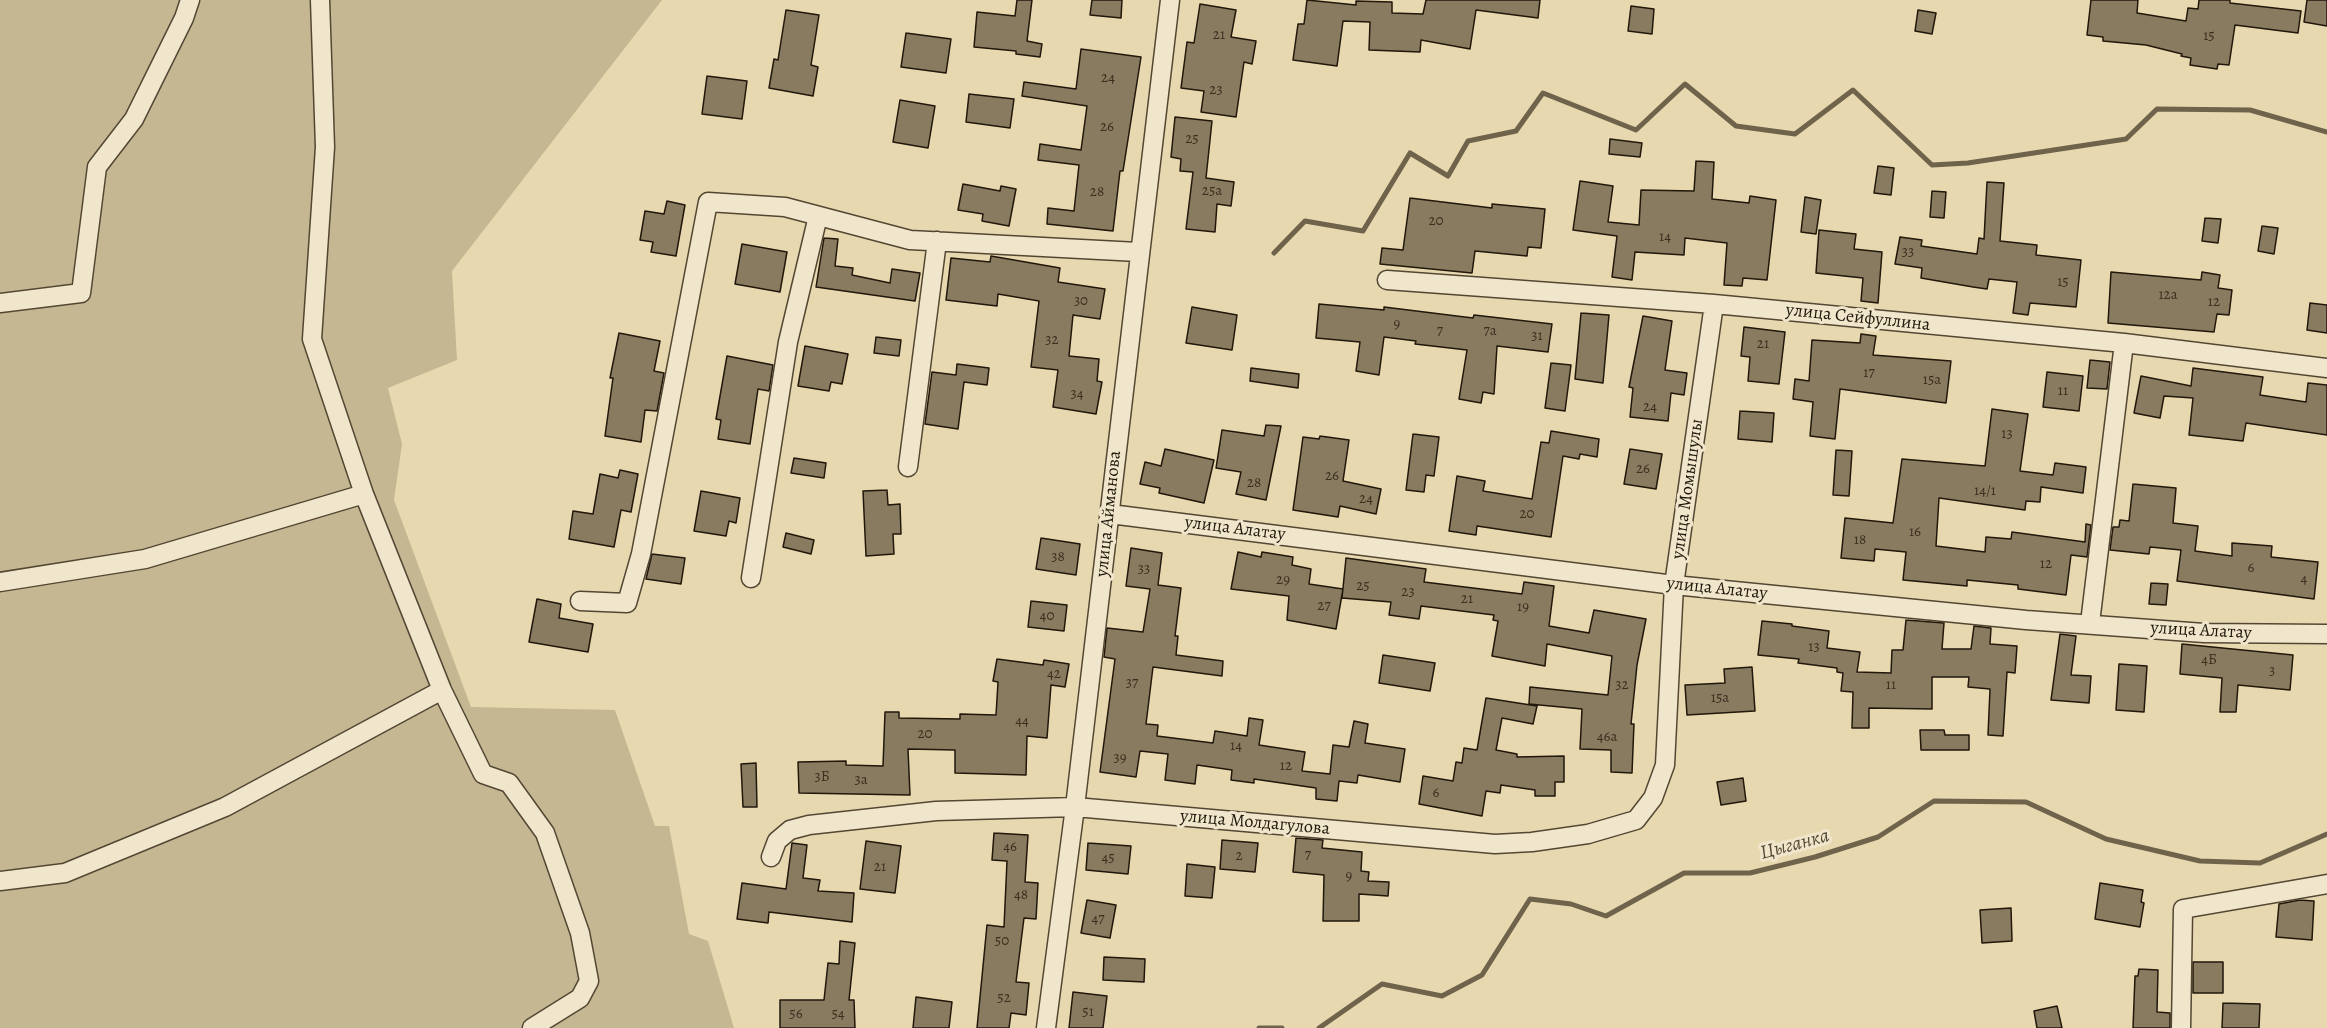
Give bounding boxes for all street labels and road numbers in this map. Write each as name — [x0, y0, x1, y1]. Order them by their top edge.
street label: улица Сейфуллина — [1785, 300, 1931, 336]
street label: улица Момышулы — [1667, 417, 1709, 561]
street label: улица Айманова — [1092, 450, 1126, 578]
street label: улица Алатау — [1183, 512, 1287, 546]
street label: улица Алатау — [1665, 573, 1769, 605]
street label: улица Алатау — [2150, 618, 2252, 644]
street label: улица Молдагулова — [1179, 806, 1331, 840]

